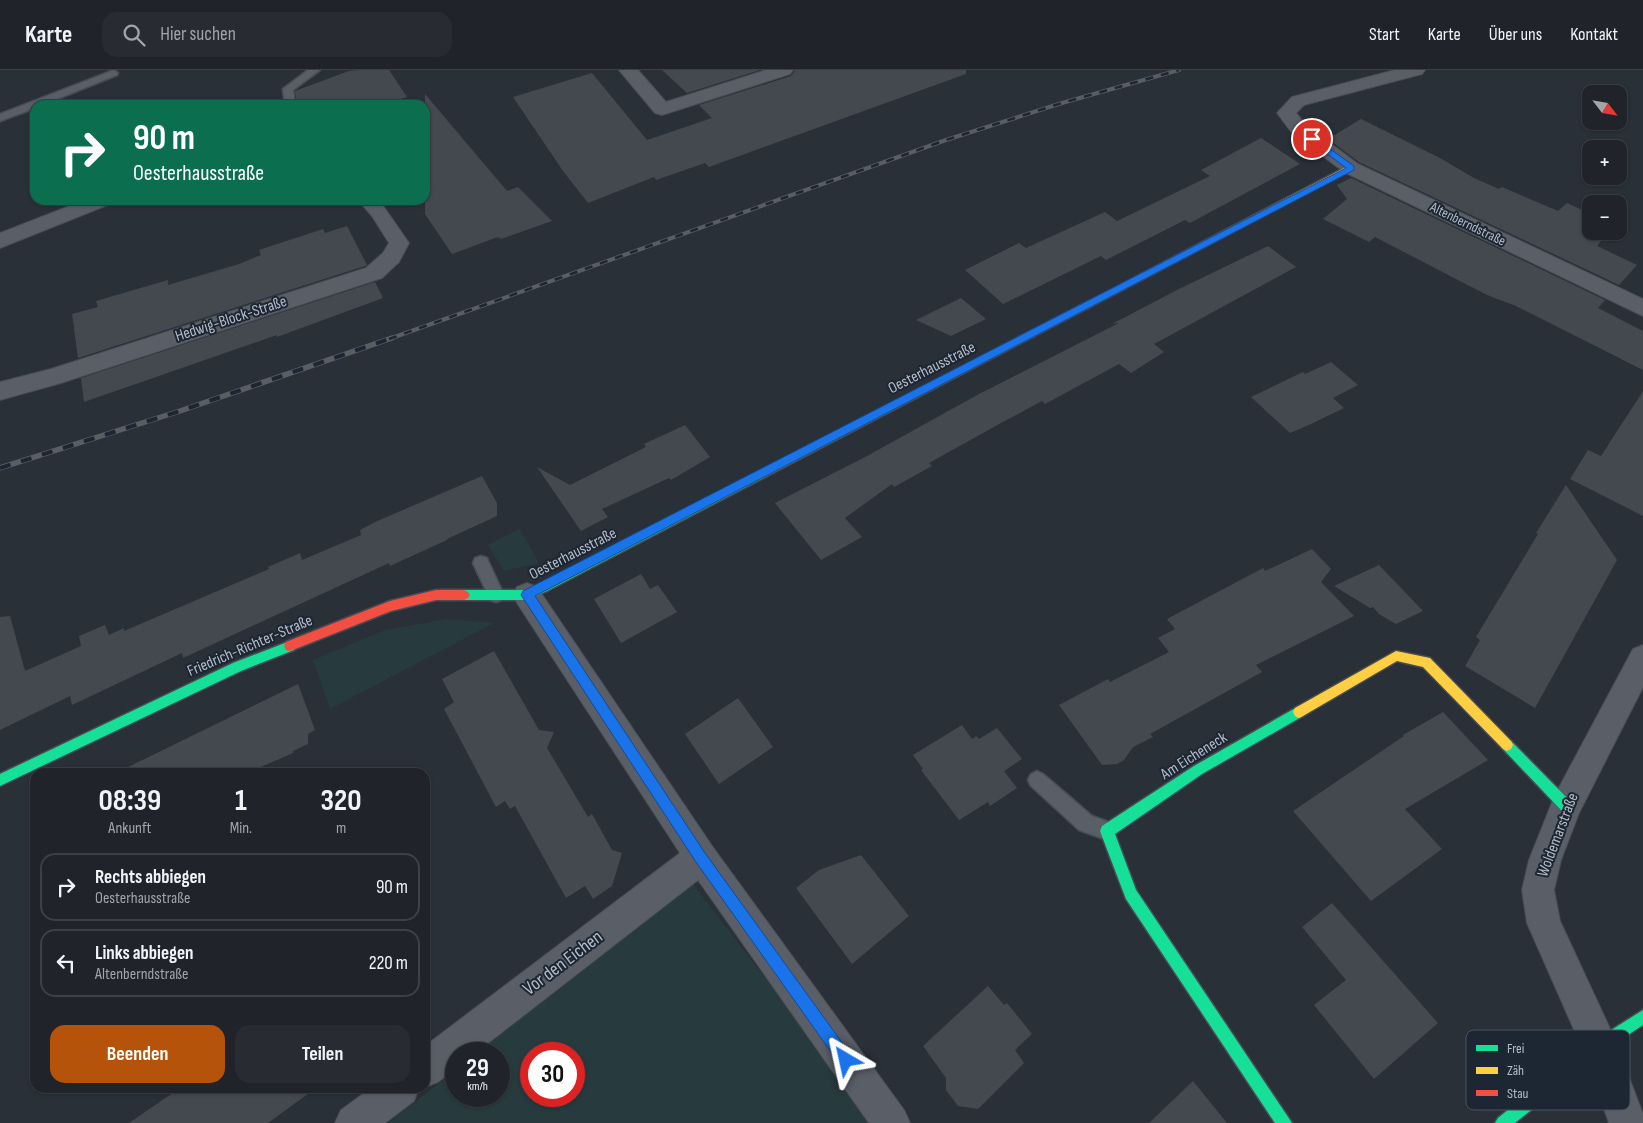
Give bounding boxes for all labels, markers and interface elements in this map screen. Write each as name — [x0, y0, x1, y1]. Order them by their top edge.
search box — [102, 12, 452, 57]
text: Karte — [25, 20, 72, 49]
icon: search — [120, 21, 148, 49]
text: Hier suchen — [160, 23, 236, 46]
text: Start — [1369, 24, 1400, 45]
text: Karte — [1428, 24, 1461, 45]
text: Über uns — [1489, 24, 1542, 45]
text: Kontakt — [1570, 24, 1618, 45]
north arrow — [1582, 85, 1628, 130]
map controls — [1582, 85, 1627, 240]
text: 90 m — [133, 117, 195, 160]
pin — [1291, 118, 1333, 160]
icon: right — [50, 120, 115, 185]
icon: arrive — [1298, 125, 1326, 153]
button: + — [1582, 140, 1627, 185]
text: Oesterhausstraße — [133, 160, 264, 187]
button: − — [1582, 195, 1627, 240]
street label: Altenberndstraße — [1427, 198, 1509, 250]
street label: Hedwig-Block-Straße — [173, 292, 289, 346]
street label: Oesterhausstraße — [885, 338, 979, 398]
street label: Oesterhausstraße — [526, 524, 620, 584]
street label: Friedrich-Richter-Straße — [185, 611, 315, 681]
street label: Am Eicheneck — [1156, 728, 1231, 784]
text: 08:39 — [98, 783, 161, 819]
text: 1 — [235, 783, 247, 819]
text: 320 — [321, 783, 362, 819]
street label: Woldemarstraße — [1533, 791, 1583, 879]
text: Ankunft — [108, 819, 151, 838]
text: Min. — [230, 819, 252, 838]
text: m — [336, 819, 346, 838]
text: Rechts abbiegen — [95, 866, 206, 889]
icon: right — [52, 873, 80, 901]
text: 90 m — [376, 876, 408, 899]
text: Oesterhausstraße — [95, 889, 190, 908]
street label: Vor den Eichen — [519, 926, 607, 1000]
text: Links abbiegen — [95, 942, 193, 965]
icon: left — [52, 949, 80, 977]
text: 220 m — [369, 952, 408, 975]
text: Altenberndstraße — [95, 965, 189, 984]
button: Beenden — [50, 1025, 225, 1083]
button: Teilen — [235, 1025, 410, 1083]
legend — [1466, 1030, 1630, 1110]
position arrow — [819, 1033, 871, 1085]
text: Frei — [1507, 1040, 1524, 1057]
speed limit sign: 30 — [520, 1042, 585, 1107]
text: 29 — [466, 1053, 489, 1084]
text: Zäh — [1507, 1062, 1524, 1079]
text: km/h — [467, 1079, 488, 1094]
text: Stau — [1507, 1085, 1529, 1102]

